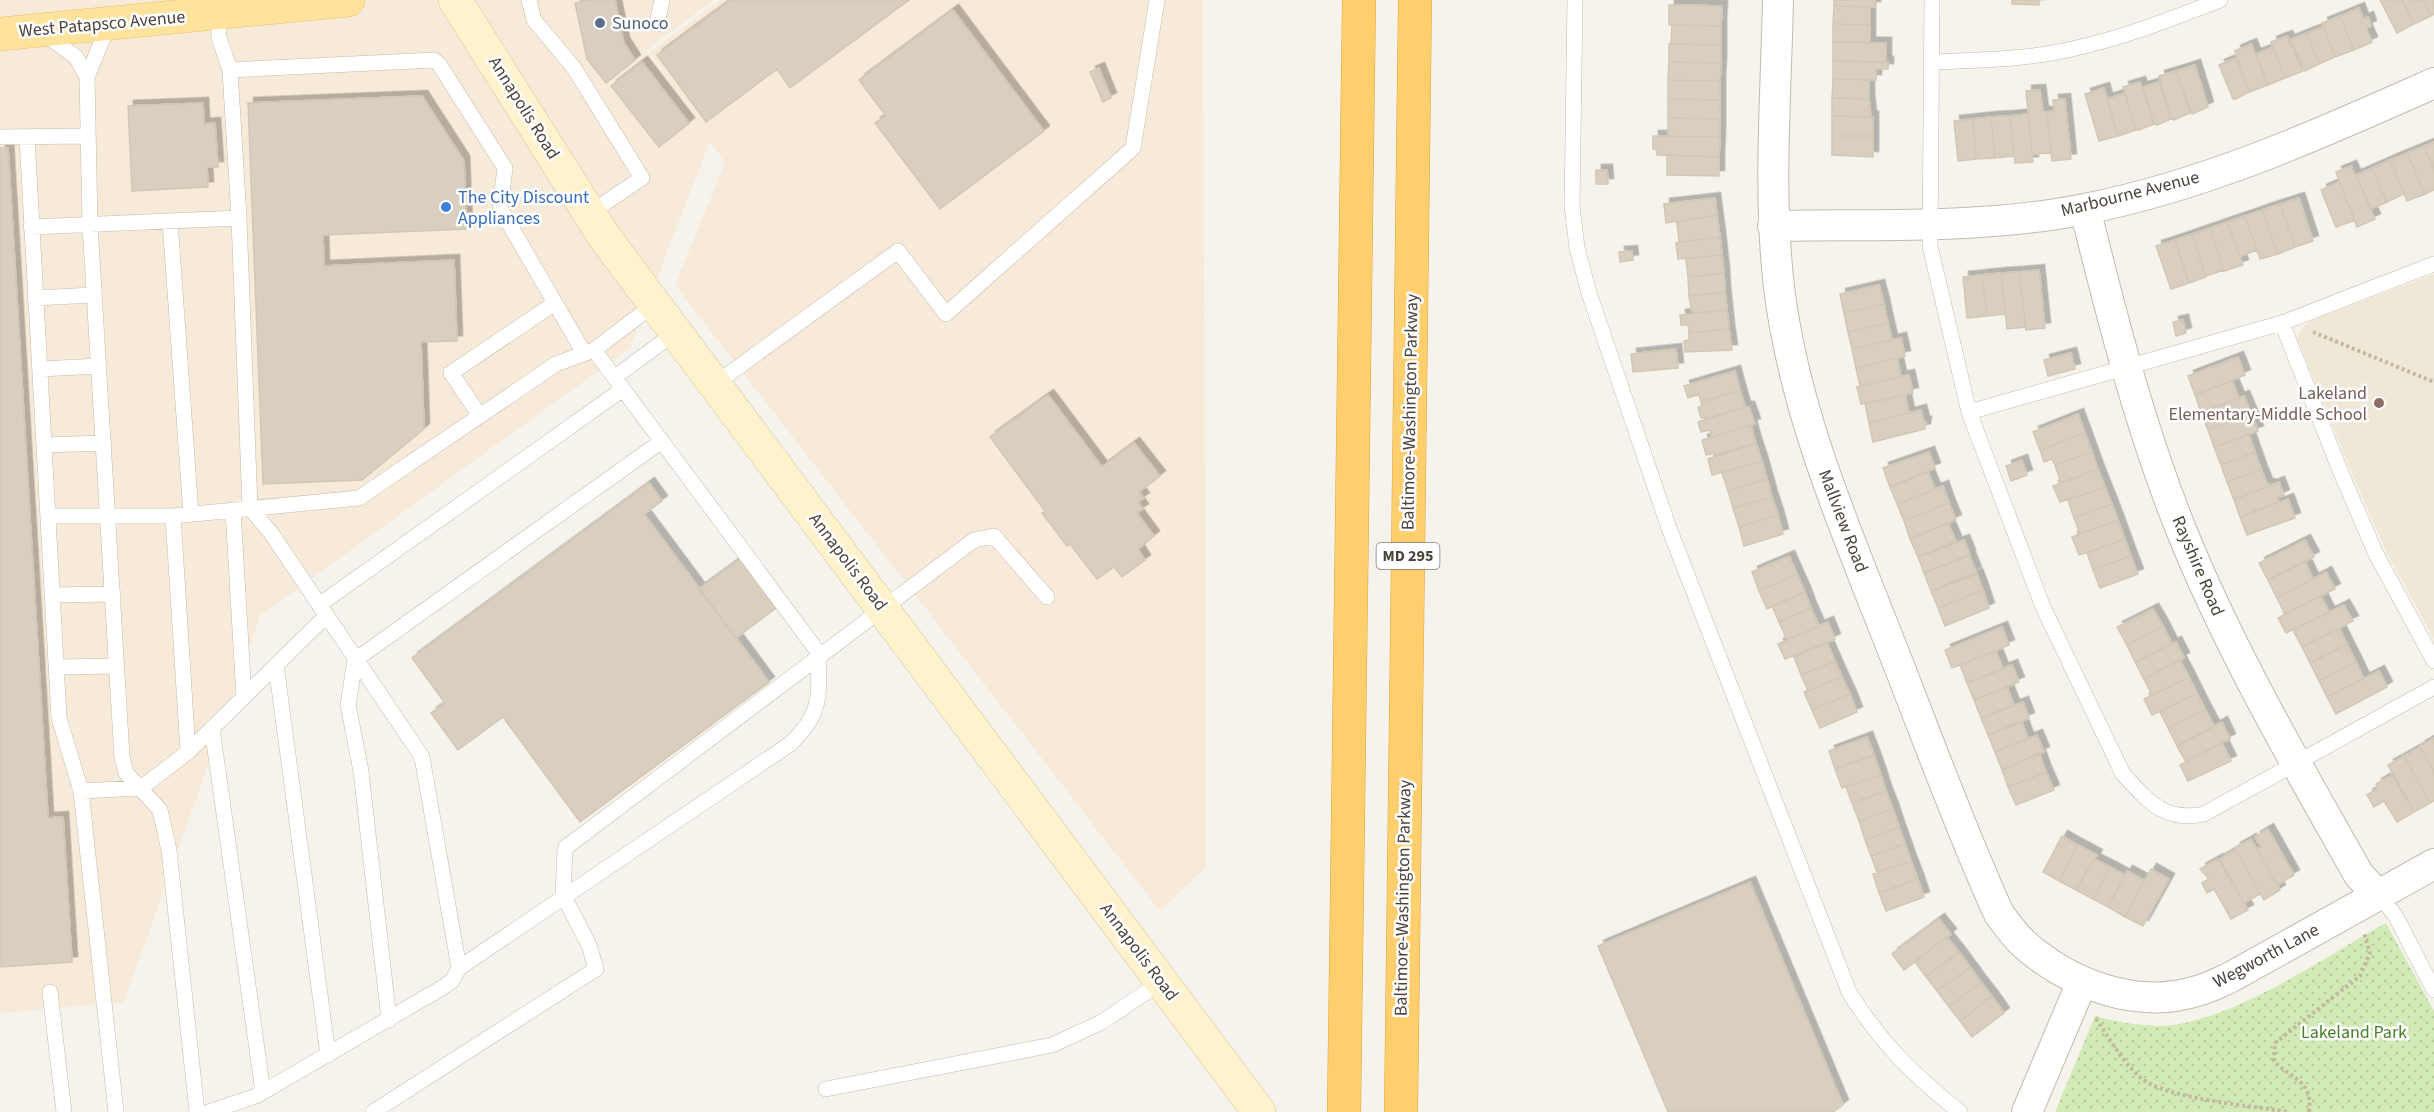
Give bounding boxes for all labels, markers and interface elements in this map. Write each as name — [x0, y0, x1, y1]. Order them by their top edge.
street label: West Patapsco Avenue — [18, 4, 186, 44]
place label: Sunoco — [612, 11, 669, 36]
marker: Sunoco — [593, 16, 607, 30]
street label: Annapolis Road — [482, 52, 566, 164]
street label: Marbourne Avenue — [2058, 165, 2202, 223]
place label: The City Discount Appliances — [458, 185, 589, 231]
marker: The City Discount Appliances — [439, 200, 453, 214]
street label: Baltimore-Washington Parkway — [1395, 293, 1425, 530]
place label: Lakeland Elementary-Middle School — [2168, 381, 2367, 427]
marker: Lakeland Elementary-Middle School — [2372, 396, 2386, 410]
street label: Mallview Road — [1812, 466, 1874, 576]
street label: Annapolis Road — [803, 508, 893, 616]
street label: Rayshire Road — [2166, 512, 2230, 620]
road number: MD 295 — [1376, 543, 1440, 569]
street label: Baltimore-Washington Parkway — [1388, 779, 1418, 1016]
street label: Annapolis Road — [1094, 898, 1184, 1006]
street label: Wegworth Lane — [2209, 918, 2324, 994]
park label: Lakeland Park — [2301, 1020, 2407, 1045]

